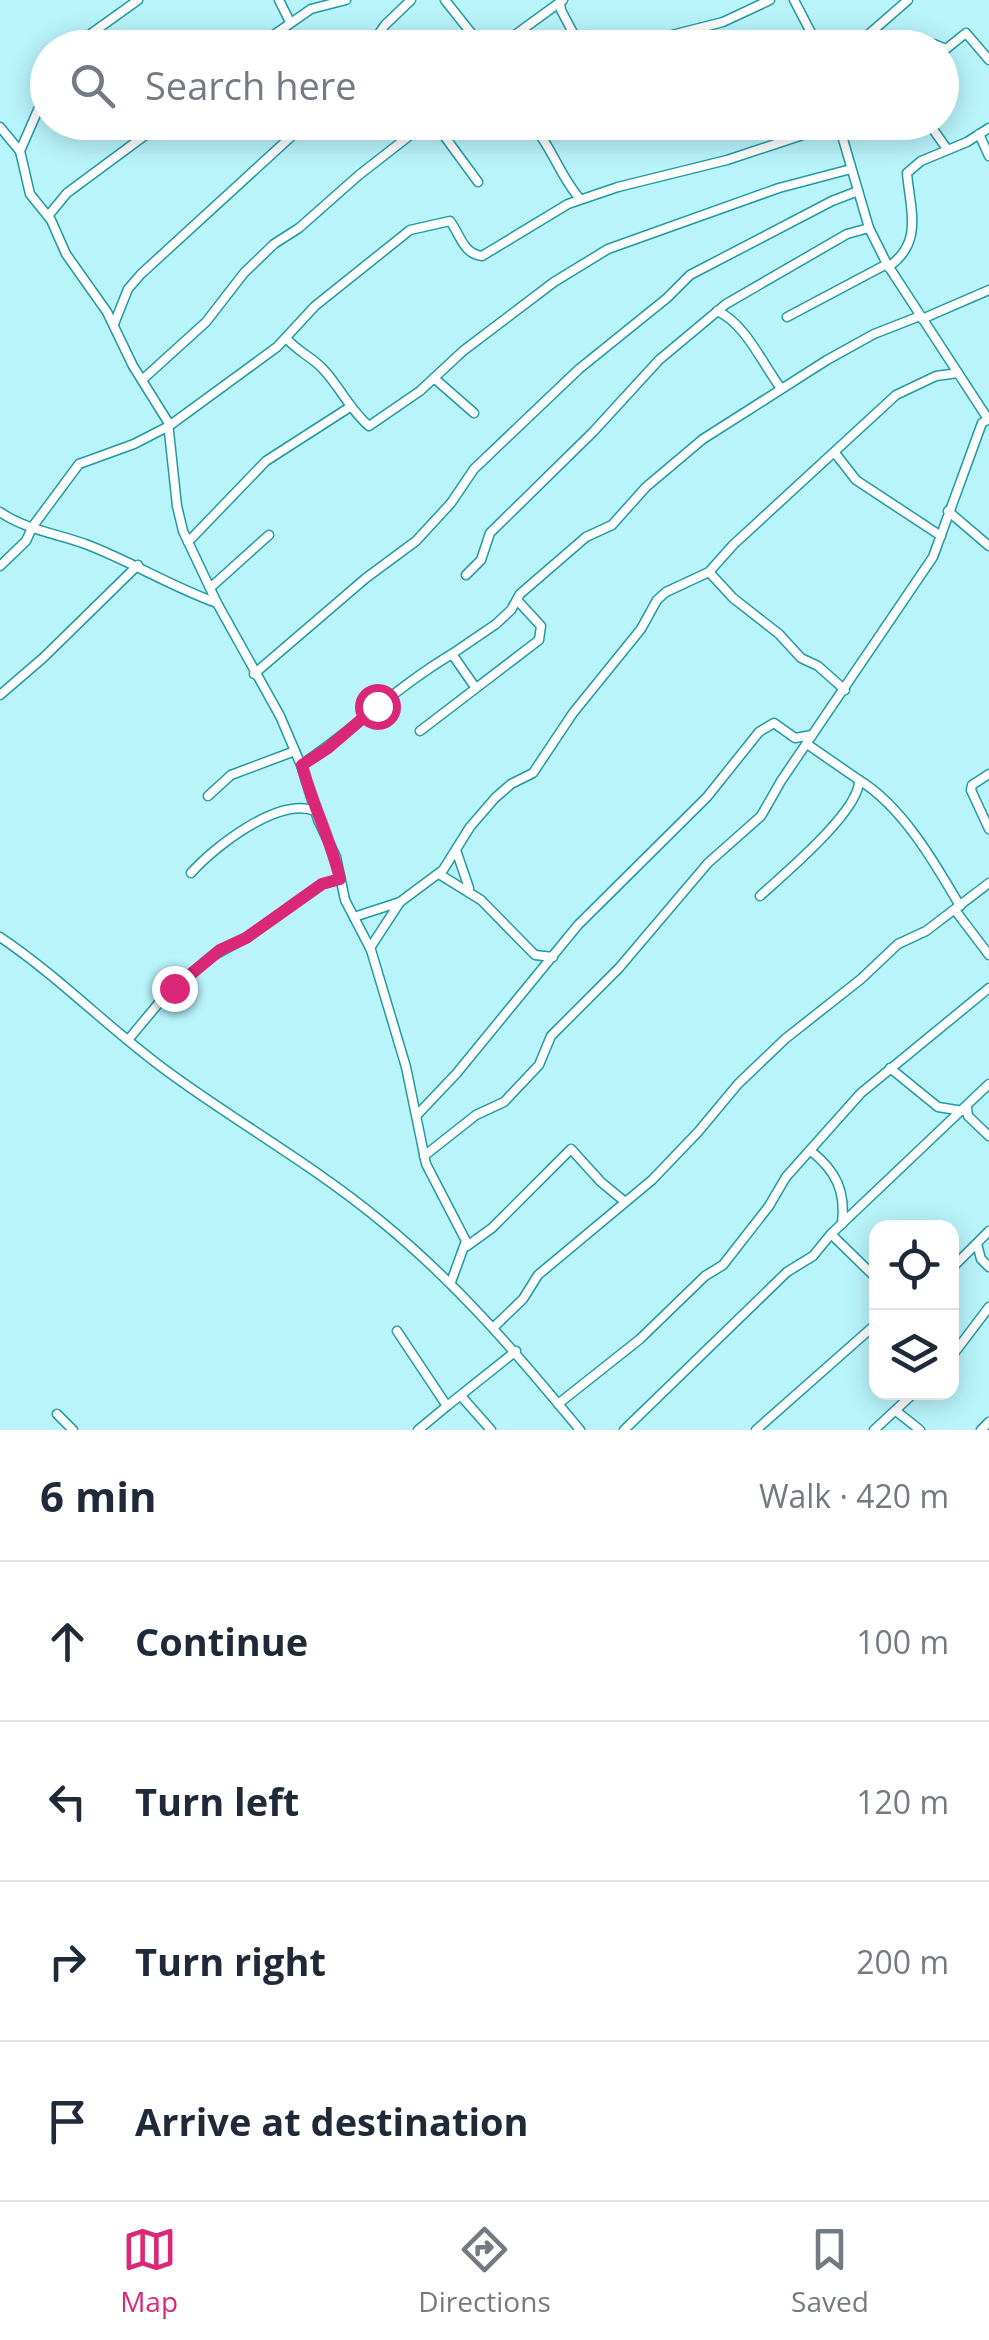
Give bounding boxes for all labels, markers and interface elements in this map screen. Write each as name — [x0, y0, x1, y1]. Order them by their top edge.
search box — [30, 30, 959, 140]
icon: search — [65, 58, 120, 113]
text: Search here — [145, 59, 357, 111]
route start — [355, 684, 401, 730]
route end — [152, 966, 198, 1012]
map controls — [869, 1220, 959, 1400]
button: locate — [869, 1220, 959, 1310]
button: layers — [869, 1310, 959, 1400]
text: 6 min — [40, 1467, 157, 1524]
text: Walk · 420 m — [759, 1474, 949, 1517]
icon: ahead — [40, 1614, 95, 1669]
text: Continue — [135, 1615, 308, 1667]
text: 100 m — [856, 1620, 949, 1663]
icon: left — [40, 1774, 95, 1829]
text: Turn left — [135, 1775, 299, 1827]
text: 120 m — [856, 1780, 949, 1823]
icon: right — [40, 1934, 95, 1989]
text: Turn right — [135, 1935, 326, 1987]
text: 200 m — [856, 1940, 949, 1983]
icon: arrive — [40, 2094, 95, 2149]
text: Arrive at destination — [135, 2095, 529, 2147]
tab: Map — [120, 2222, 178, 2320]
tab: Directions — [418, 2222, 551, 2320]
tab: Saved — [791, 2222, 869, 2320]

